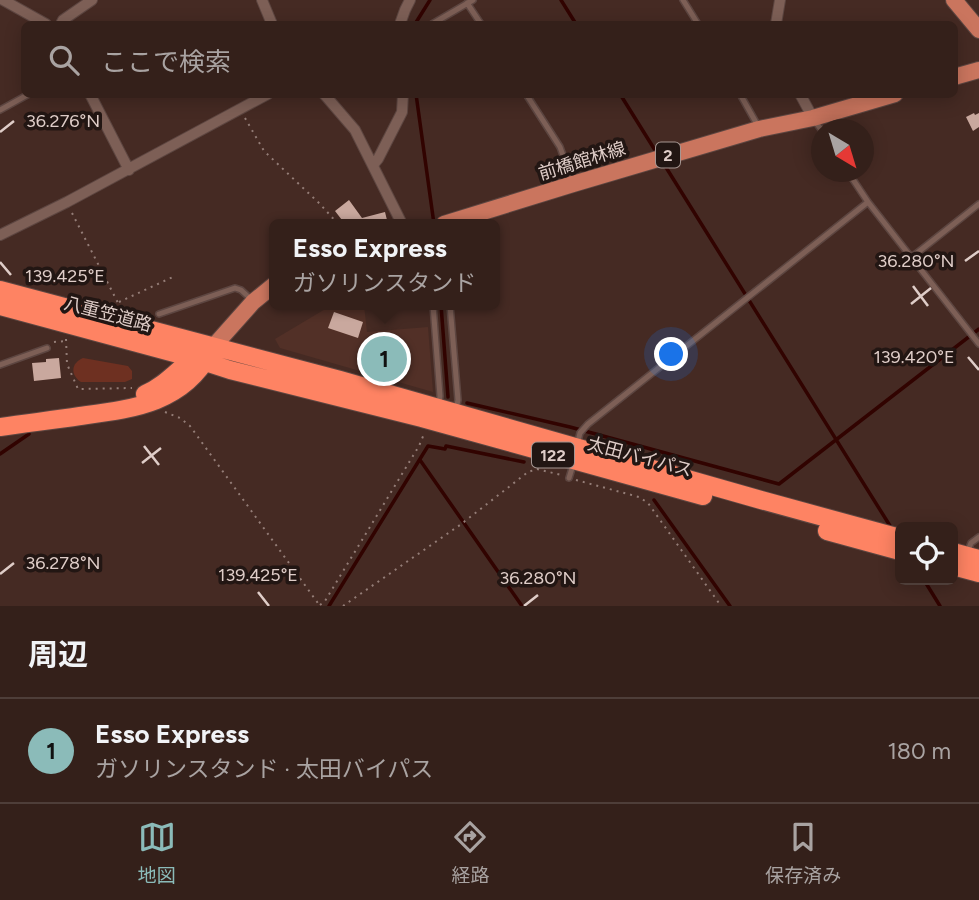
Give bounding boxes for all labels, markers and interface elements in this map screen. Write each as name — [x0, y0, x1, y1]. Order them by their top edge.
search box — [21, 21, 958, 98]
icon: search — [45, 41, 83, 79]
text: ここで検索 — [101, 46, 231, 78]
text: 36.276°N — [26, 110, 100, 132]
north arrow — [811, 119, 874, 182]
street label: 前橋館林線 — [536, 137, 628, 185]
road number: 2 — [656, 142, 680, 168]
popup — [269, 219, 500, 310]
text: Esso Express — [293, 232, 447, 264]
text: 36.280°N — [878, 250, 954, 272]
text: 139.425°E — [25, 265, 105, 287]
text: ガソリンスタンド — [293, 269, 476, 297]
street label: 八重笠道路 — [62, 292, 154, 336]
pin: 1 — [361, 333, 407, 385]
your location — [654, 337, 688, 371]
text: 139.420°E — [873, 346, 955, 368]
street label: 太田バイパス — [585, 432, 695, 482]
road number: 122 — [532, 442, 574, 468]
map controls — [895, 522, 958, 585]
button: locate — [895, 522, 958, 585]
text: 36.278°N — [25, 552, 101, 574]
text: 139.425°E — [218, 564, 298, 586]
text: 36.280°N — [500, 567, 576, 589]
text: 周辺 — [28, 636, 88, 673]
text: Esso Express — [95, 718, 249, 750]
text: 1 — [46, 737, 56, 765]
text: 180 m — [887, 737, 951, 765]
text: ガソリンスタンド · 太田バイパス — [95, 755, 433, 783]
tab: 地図 — [138, 818, 176, 887]
tab: 経路 — [451, 818, 489, 887]
tab: 保存済み — [765, 818, 841, 887]

